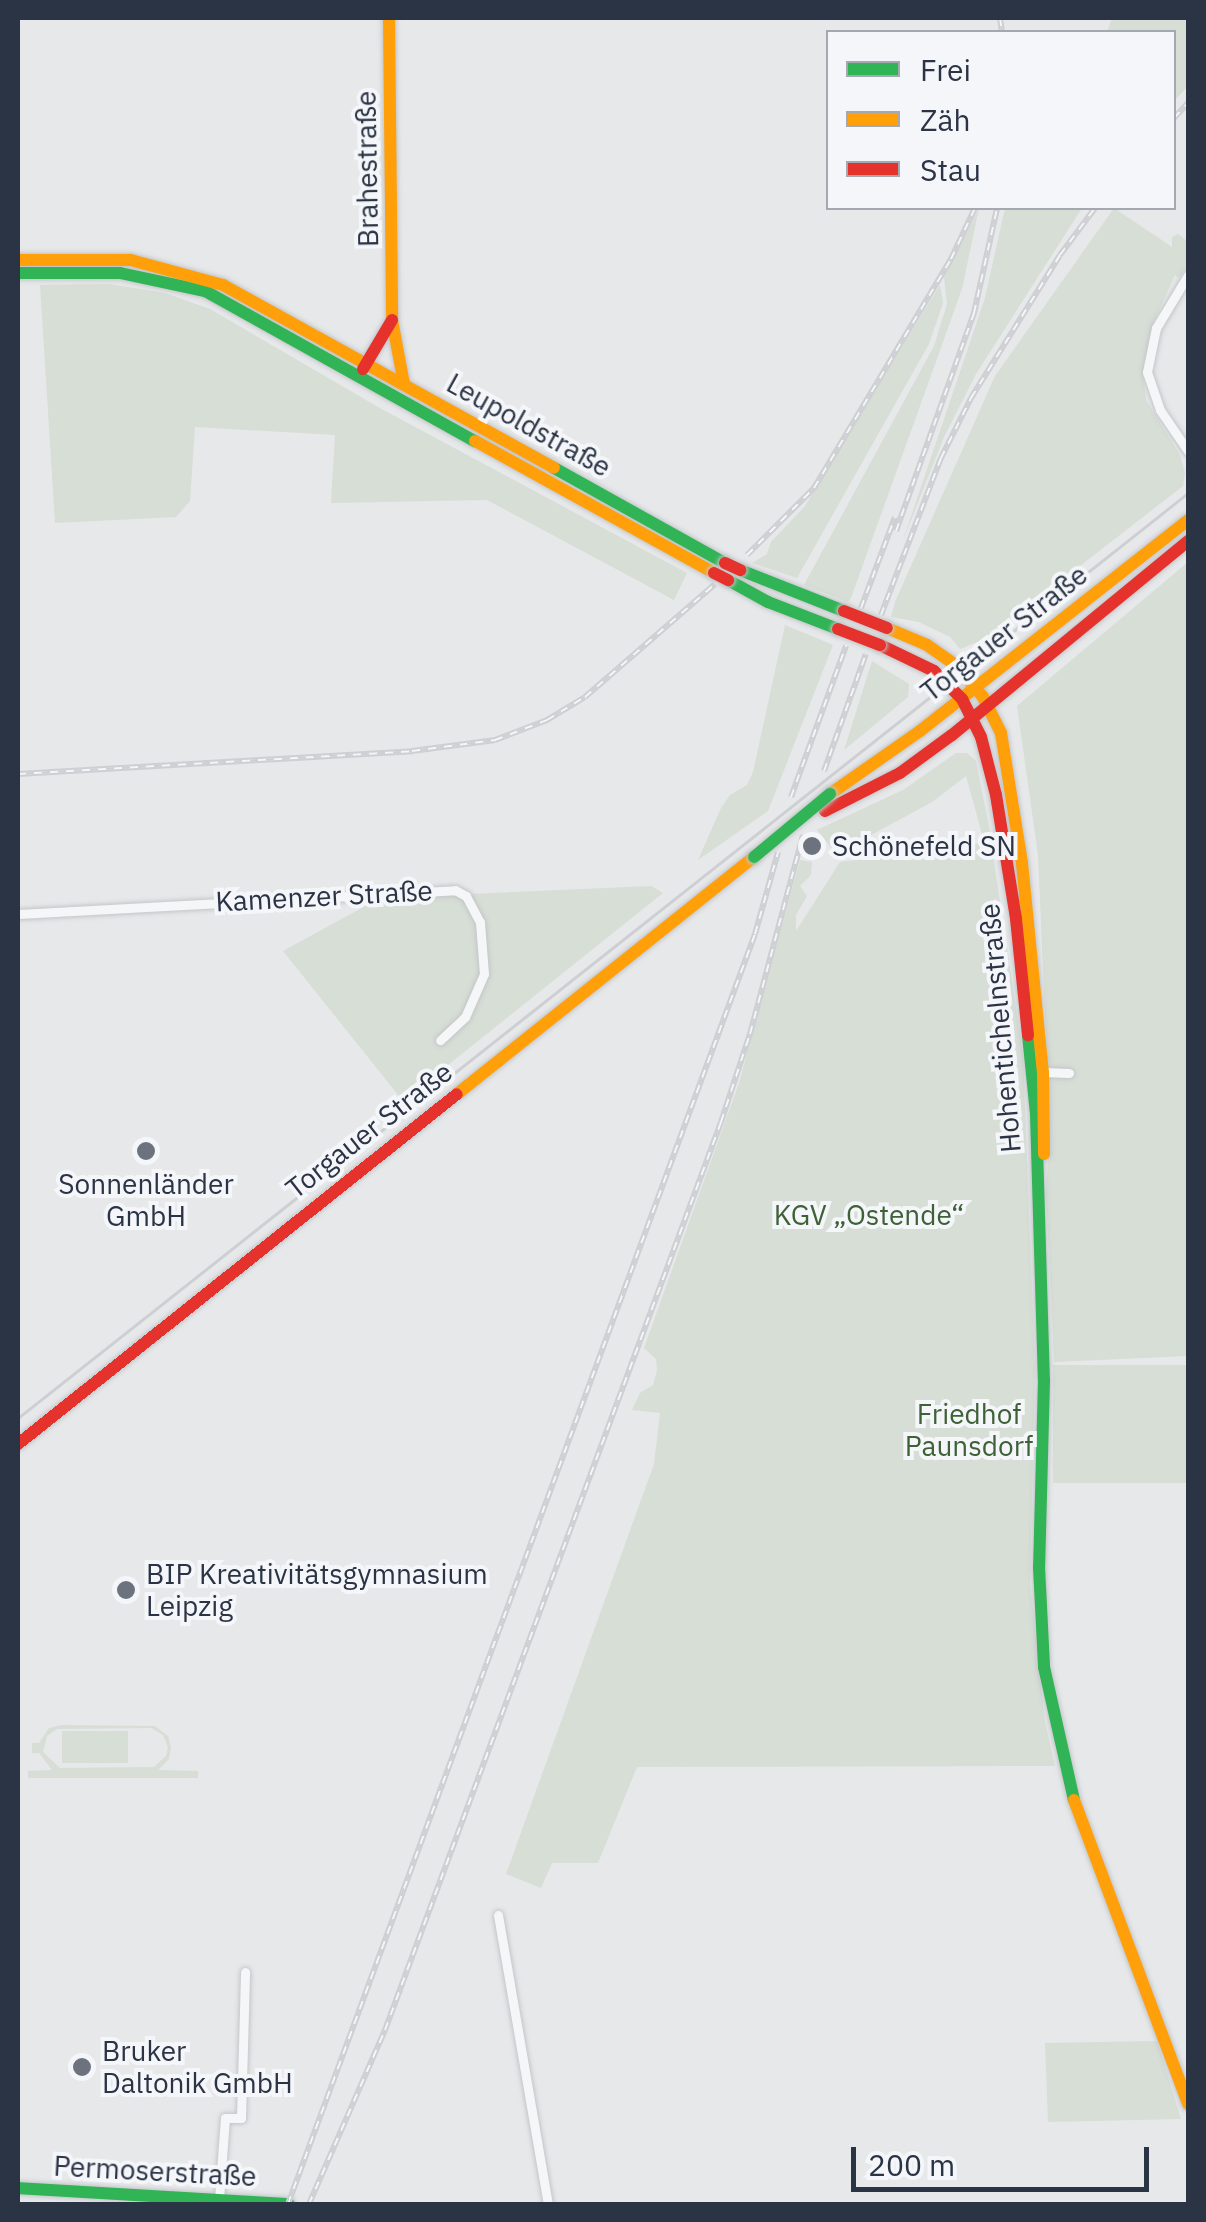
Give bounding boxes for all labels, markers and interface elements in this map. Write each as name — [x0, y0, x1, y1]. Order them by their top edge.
legend — [826, 30, 1176, 210]
text: Frei — [920, 50, 971, 89]
street label: Brahestraße — [349, 91, 385, 247]
text: Zäh — [920, 100, 970, 139]
text: Stau — [920, 150, 981, 189]
street label: Leupoldstraße — [441, 366, 617, 484]
street label: Torgauer Straße — [914, 558, 1094, 708]
place label: Schönefeld SN — [832, 829, 1016, 863]
marker: Schönefeld SN — [801, 835, 823, 857]
street label: Kamenzer Straße — [215, 874, 433, 918]
street label: Hohentichelnstraße — [972, 902, 1028, 1154]
street label: Torgauer Straße — [279, 1055, 459, 1205]
marker: Sonnenländer GmbH — [135, 1140, 157, 1162]
place label: Sonnenländer GmbH — [58, 1167, 234, 1233]
park label: KGV „Ostende“ — [774, 1198, 964, 1232]
park label: Friedhof Paunsdorf — [905, 1397, 1033, 1463]
place label: BIP Kreativitätsgymnasium Leipzig — [146, 1557, 488, 1623]
marker: BIP Kreativitätsgymnasium Leipzig — [115, 1579, 137, 1601]
place label: Bruker Daltonik GmbH — [102, 2034, 293, 2100]
marker: Bruker Daltonik GmbH — [71, 2056, 93, 2078]
scale bar — [856, 2127, 1154, 2189]
text: 200 m — [868, 2145, 955, 2184]
street label: Permoserstraße — [53, 2149, 257, 2193]

